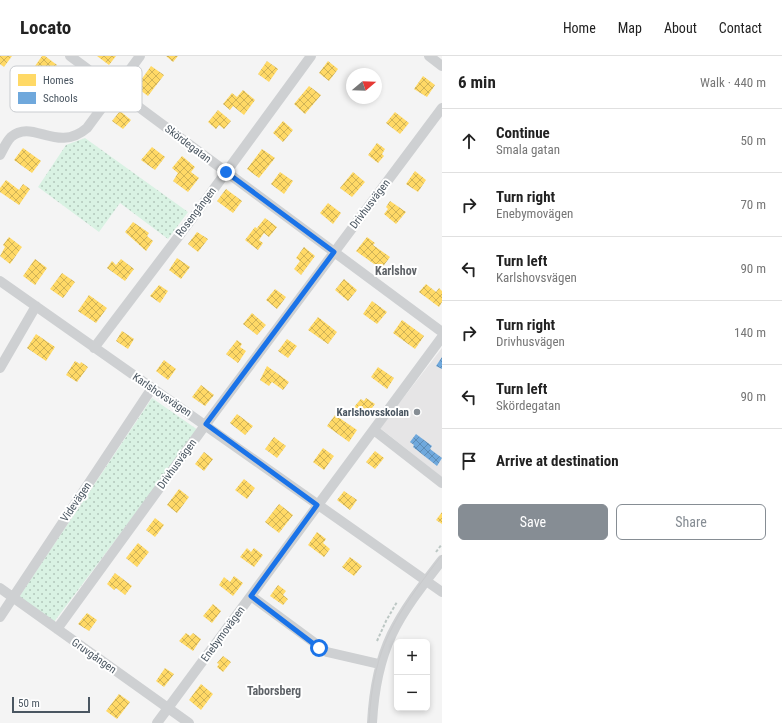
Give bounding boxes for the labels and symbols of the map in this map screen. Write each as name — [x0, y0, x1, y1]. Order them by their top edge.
legend — [10, 66, 142, 112]
north arrow — [346, 68, 382, 104]
text: Homes — [43, 74, 74, 87]
text: Schools — [43, 92, 78, 105]
street label: Skördegatan — [162, 122, 214, 166]
route end — [217, 163, 235, 181]
street label: Drivhusvägen — [347, 177, 393, 231]
street label: Rosengången — [173, 185, 219, 239]
district label: Karlshov — [375, 264, 418, 278]
street label: Karlshovsvägen — [130, 370, 194, 420]
place label: Karlshovsskolan — [336, 406, 409, 419]
marker: Karlshovsskolan — [412, 407, 422, 417]
street label: Drivhusvägen — [155, 437, 199, 491]
street label: Videvägen — [58, 480, 94, 524]
street label: Enebymovägen — [199, 604, 247, 664]
street label: Gruvgången — [69, 636, 119, 676]
route start — [310, 639, 328, 657]
district label: Taborsberg — [247, 684, 301, 698]
scale bar — [12, 695, 90, 714]

